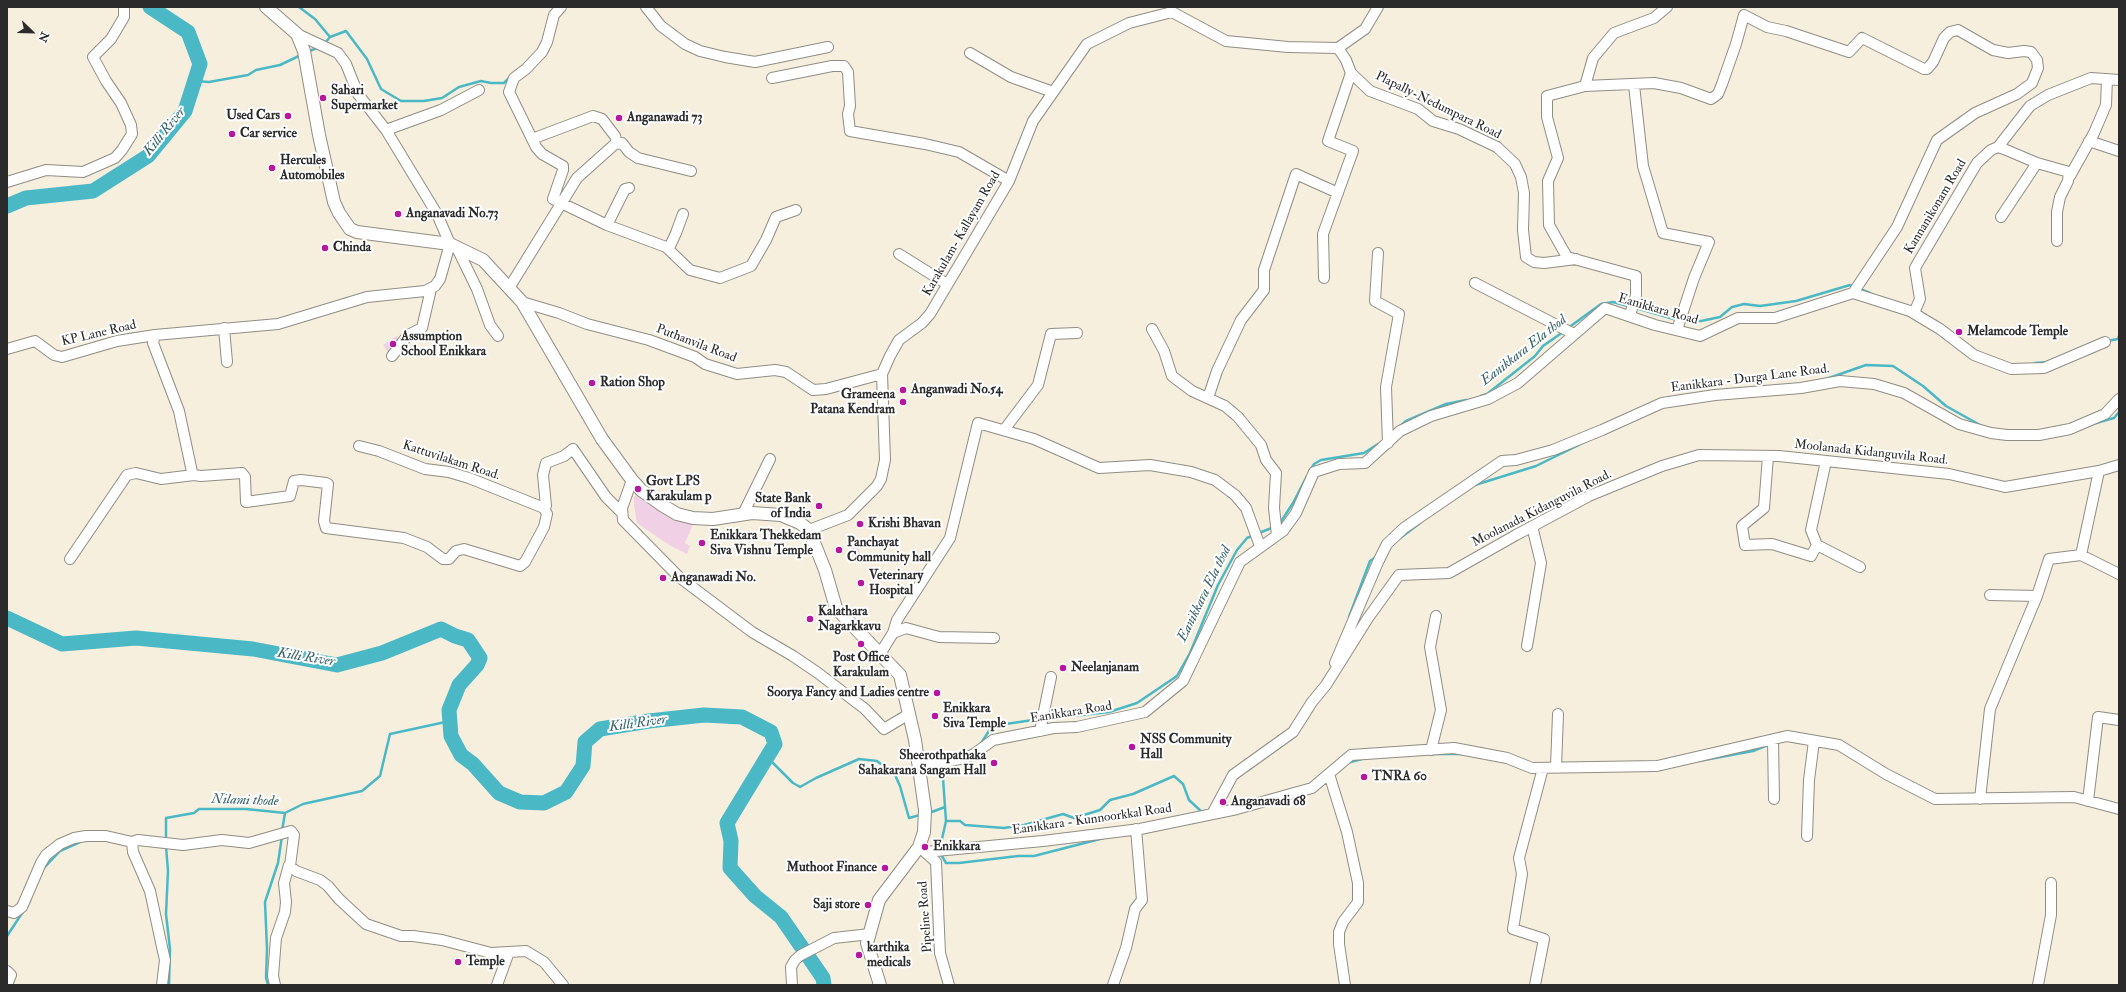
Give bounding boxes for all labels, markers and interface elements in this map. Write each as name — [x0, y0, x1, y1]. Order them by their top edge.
north arrow — [12, 12, 52, 52]
text: N — [36, 30, 51, 44]
street label: Plapally-Nedumpara Road — [1373, 69, 1503, 143]
place label: Sahari Supermarket — [331, 83, 398, 114]
marker: Sahari Supermarket — [318, 93, 328, 103]
water label: Killi River — [140, 104, 190, 160]
place label: Used Cars — [226, 108, 280, 124]
place label: Anganawadi 73 — [627, 110, 702, 126]
marker: Used Cars — [283, 111, 293, 121]
marker: Anganawadi 73 — [614, 113, 624, 123]
place label: Car service — [240, 126, 297, 142]
marker: Car service — [227, 129, 237, 139]
place label: Hercules Automobiles — [280, 153, 345, 184]
street label: Kannanikonam Road — [1902, 157, 1970, 257]
marker: Hercules Automobiles — [267, 163, 277, 173]
street label: Karakulam- Kallayam Road — [920, 169, 1004, 299]
place label: Anganavadi No.73 — [406, 206, 499, 222]
marker: Anganavadi No.73 — [393, 209, 403, 219]
place label: Chinda — [333, 240, 371, 256]
marker: Chinda — [320, 243, 330, 253]
street label: Eanikkara Road — [1616, 291, 1700, 329]
water label: Eanikkara Ela thod — [1478, 312, 1570, 390]
street label: KP Lane Road — [60, 318, 138, 350]
street label: Puthanvila Road — [654, 322, 738, 366]
place label: Melamcode Temple — [1967, 324, 2068, 340]
marker: Melamcode Temple — [1954, 327, 1964, 337]
place label: Assumption School Enikkara — [401, 329, 486, 360]
marker: Assumption School Enikkara — [388, 339, 398, 349]
street label: Eanikkara - Durga Lane Road. — [1670, 362, 1830, 396]
place label: Ration Shop — [600, 375, 665, 391]
marker: Ration Shop — [587, 378, 597, 388]
place label: Anganwadi No.54 — [911, 382, 1002, 398]
marker: Anganwadi No.54 — [898, 385, 908, 395]
place label: Grameena Patana Kendram — [810, 387, 895, 418]
marker: Grameena Patana Kendram — [898, 397, 908, 407]
street label: Moolanada Kidanguvila Road. — [1793, 437, 1949, 469]
street label: Kattuvilakam Road. — [400, 438, 502, 484]
street label: Moolanada Kidanguvila Road. — [1470, 467, 1614, 551]
place label: Govt LPS Karakulam p — [646, 474, 712, 505]
marker: Govt LPS Karakulam p — [633, 484, 643, 494]
place label: State Bank of India — [755, 491, 811, 522]
marker: State Bank of India — [814, 501, 824, 511]
place label: Krishi Bhavan — [868, 516, 941, 532]
marker: Krishi Bhavan — [855, 519, 865, 529]
place label: Enikkara Thekkedam Siva Vishnu Temple — [710, 528, 821, 559]
place label: Panchayat Community hall — [847, 535, 931, 566]
marker: Enikkara Thekkedam Siva Vishnu Temple — [697, 538, 707, 548]
water label: Eanikkara Ela thod — [1175, 543, 1235, 645]
marker: Panchayat Community hall — [834, 545, 844, 555]
place label: Veterinary Hospital — [869, 568, 923, 599]
place label: Anganawadi No. — [671, 570, 756, 586]
marker: Anganawadi No. — [658, 573, 668, 583]
marker: Veterinary Hospital — [856, 578, 866, 588]
place label: Kalathara Nagarkkavu — [818, 604, 881, 635]
marker: Kalathara Nagarkkavu — [805, 614, 815, 624]
marker: Post Office Karakulam — [856, 639, 866, 649]
water label: Killi River — [276, 645, 336, 671]
place label: Post Office Karakulam — [833, 650, 889, 681]
place label: Neelanjanam — [1071, 660, 1139, 676]
marker: Neelanjanam — [1058, 663, 1068, 673]
place label: Soorya Fancy and Ladies centre — [767, 685, 929, 701]
marker: Soorya Fancy and Ladies centre — [932, 688, 942, 698]
street label: Eanikkara Road — [1029, 699, 1113, 727]
place label: Enikkara Siva Temple — [943, 701, 1006, 732]
marker: Enikkara Siva Temple — [930, 711, 940, 721]
water label: Killi River — [608, 712, 668, 736]
place label: NSS Community Hall — [1140, 732, 1231, 763]
marker: NSS Community Hall — [1127, 742, 1137, 752]
place label: Sheerothpathaka Sahakarana Sangam Hall — [858, 748, 986, 779]
marker: Sheerothpathaka Sahakarana Sangam Hall — [989, 758, 999, 768]
place label: TNRA 60 — [1372, 769, 1427, 785]
marker: TNRA 60 — [1359, 772, 1369, 782]
water label: Nilami thode — [211, 791, 279, 811]
place label: Anganavadi 68 — [1231, 794, 1306, 810]
marker: Anganavadi 68 — [1218, 797, 1228, 807]
street label: Eanikkara - Kunnoorkkal Road — [1011, 801, 1173, 839]
place label: Enikkara — [933, 839, 980, 855]
marker: Enikkara — [920, 842, 930, 852]
place label: Muthoot Finance — [787, 860, 877, 876]
marker: Muthoot Finance — [880, 863, 890, 873]
street label: Pipeline Road — [916, 881, 936, 953]
place label: Saji store — [813, 897, 860, 913]
marker: Saji store — [863, 900, 873, 910]
place label: karthika medicals — [867, 940, 911, 971]
marker: karthika medicals — [854, 950, 864, 960]
place label: Temple — [466, 954, 505, 970]
marker: Temple — [453, 957, 463, 967]

